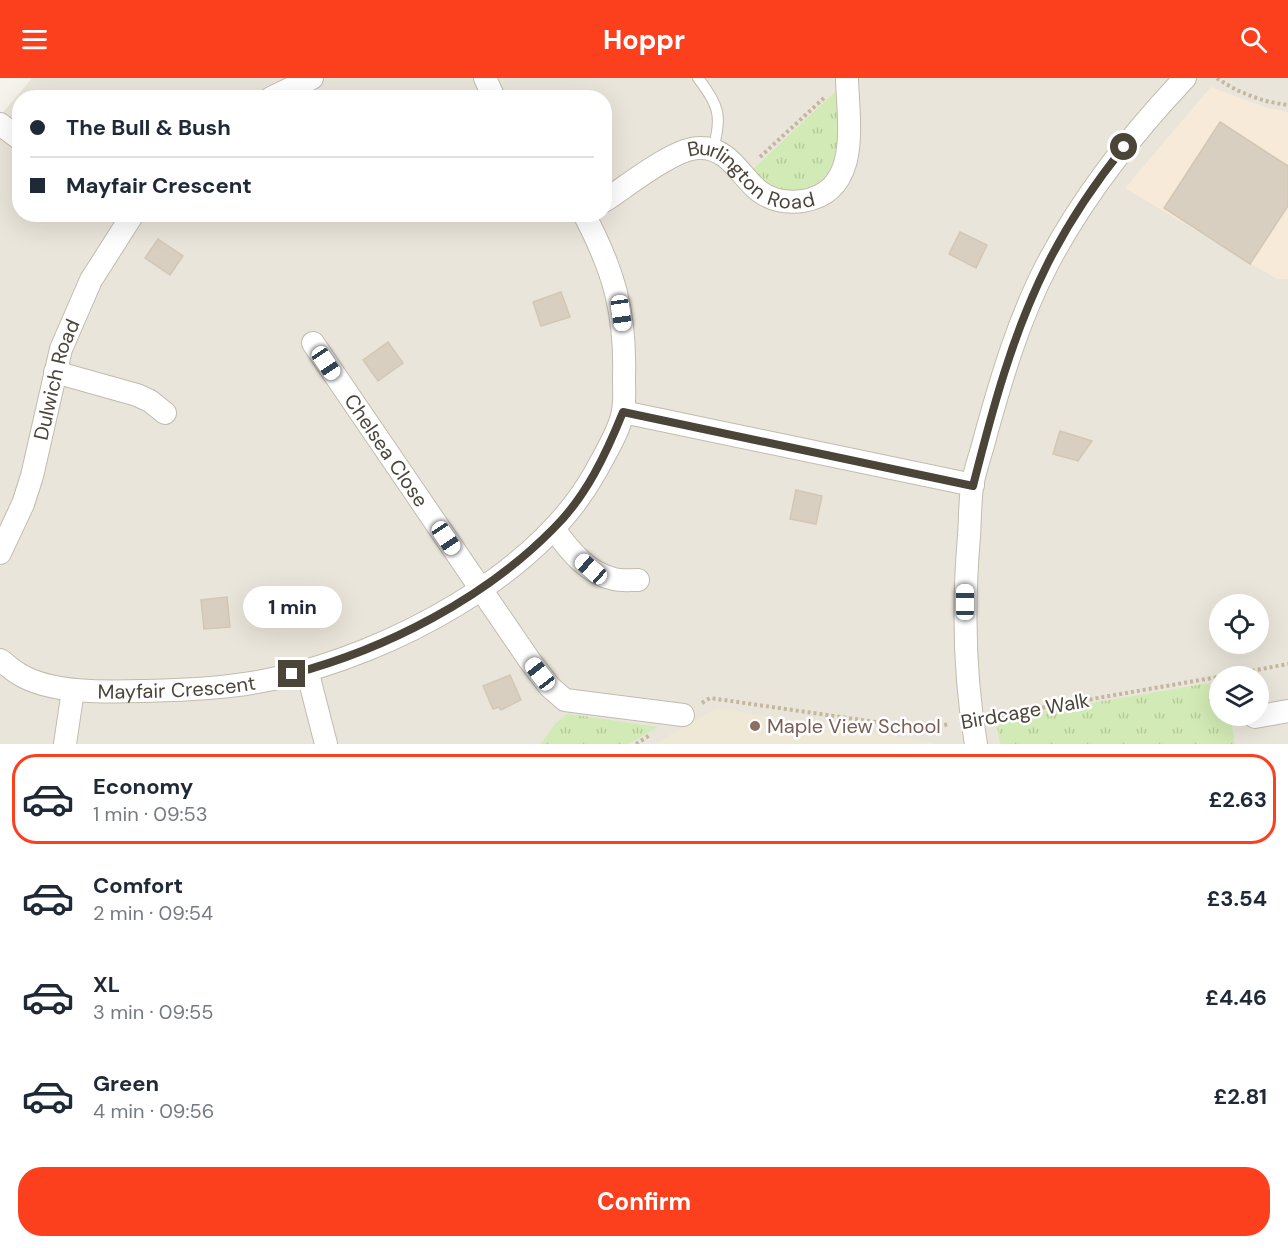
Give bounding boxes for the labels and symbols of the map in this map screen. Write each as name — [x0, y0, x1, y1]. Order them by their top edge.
route start — [1110, 133, 1137, 160]
street label: Burlington Road — [685, 135, 817, 215]
car — [610, 294, 632, 332]
street label: Dulwich Road — [28, 315, 85, 443]
car — [308, 343, 344, 383]
street label: Chelsea Close — [338, 389, 434, 512]
car — [428, 518, 464, 558]
car — [572, 550, 610, 588]
car — [956, 584, 974, 620]
callout: 1 min — [242, 587, 342, 629]
car — [522, 654, 558, 694]
route end — [278, 660, 305, 687]
street label: Mayfair Crescent — [97, 669, 258, 705]
street label: Birdcage Walk — [959, 687, 1091, 735]
place label: Maple View School — [767, 713, 941, 739]
marker: Maple View School — [748, 719, 762, 733]

